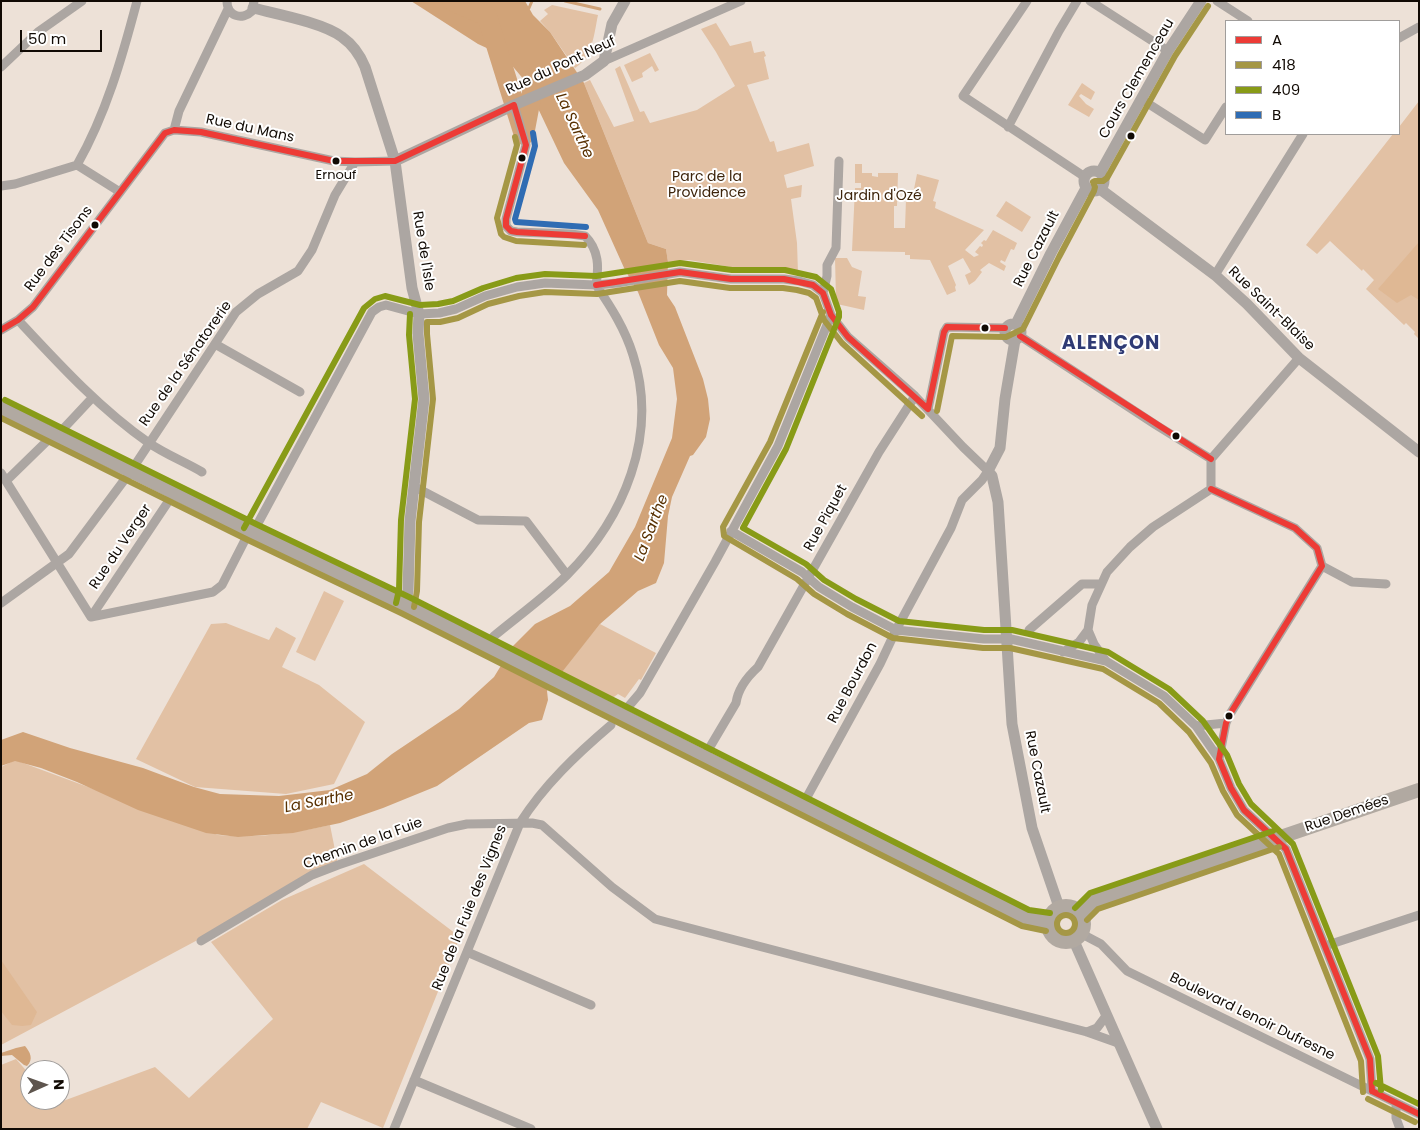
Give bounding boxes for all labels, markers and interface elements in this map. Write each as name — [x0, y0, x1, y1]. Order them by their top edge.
street label: Cours Clemenceau — [1096, 16, 1178, 142]
scale bar — [22, 20, 105, 52]
legend — [1225, 20, 1400, 135]
text: 50 m — [28, 28, 66, 49]
text: A — [1272, 29, 1282, 50]
street label: Rue du Pont Neuf — [504, 33, 618, 99]
text: 418 — [1272, 54, 1296, 75]
text: 409 — [1272, 79, 1300, 100]
water label: La Sarthe — [551, 91, 597, 161]
text: B — [1272, 104, 1281, 125]
street label: Rue du Mans — [204, 111, 296, 147]
unlabelled marker — [1126, 131, 1136, 141]
unlabelled marker — [517, 153, 527, 163]
marker: Ernouf — [331, 156, 341, 166]
place label: Ernouf — [316, 168, 356, 184]
park label: Parc de la Providence — [668, 169, 746, 202]
park label: Jardin d'Ozé — [836, 188, 922, 204]
street label: Rue des Tisons — [21, 203, 97, 295]
street label: Rue Cazault — [1011, 208, 1063, 290]
street label: Rue de l'Isle — [408, 210, 438, 292]
unlabelled marker — [90, 220, 100, 230]
street label: Rue Saint-Blaise — [1224, 263, 1318, 355]
street label: Rue de la Sénatorerie — [136, 298, 236, 430]
unlabelled marker — [980, 323, 990, 333]
district label: ALENÇON — [1061, 333, 1161, 355]
unlabelled marker — [1171, 431, 1181, 441]
street label: Rue Piquet — [801, 482, 851, 554]
water label: La Sarthe — [631, 492, 673, 564]
street label: Rue du Verger — [86, 501, 156, 593]
street label: Rue Bourdon — [825, 640, 881, 726]
unlabelled marker — [1224, 711, 1234, 721]
street label: Rue Cazault — [1021, 729, 1053, 815]
water label: La Sarthe — [283, 786, 355, 818]
street label: Rue Demées — [1303, 792, 1391, 836]
street label: Chemin de la Fuie — [301, 815, 425, 873]
street label: Rue de la Fuie des Vignes — [429, 823, 511, 993]
street label: Boulevard Lenoir Dufresne — [1167, 970, 1337, 1064]
north arrow — [20, 1060, 70, 1110]
text: N — [49, 1079, 69, 1090]

